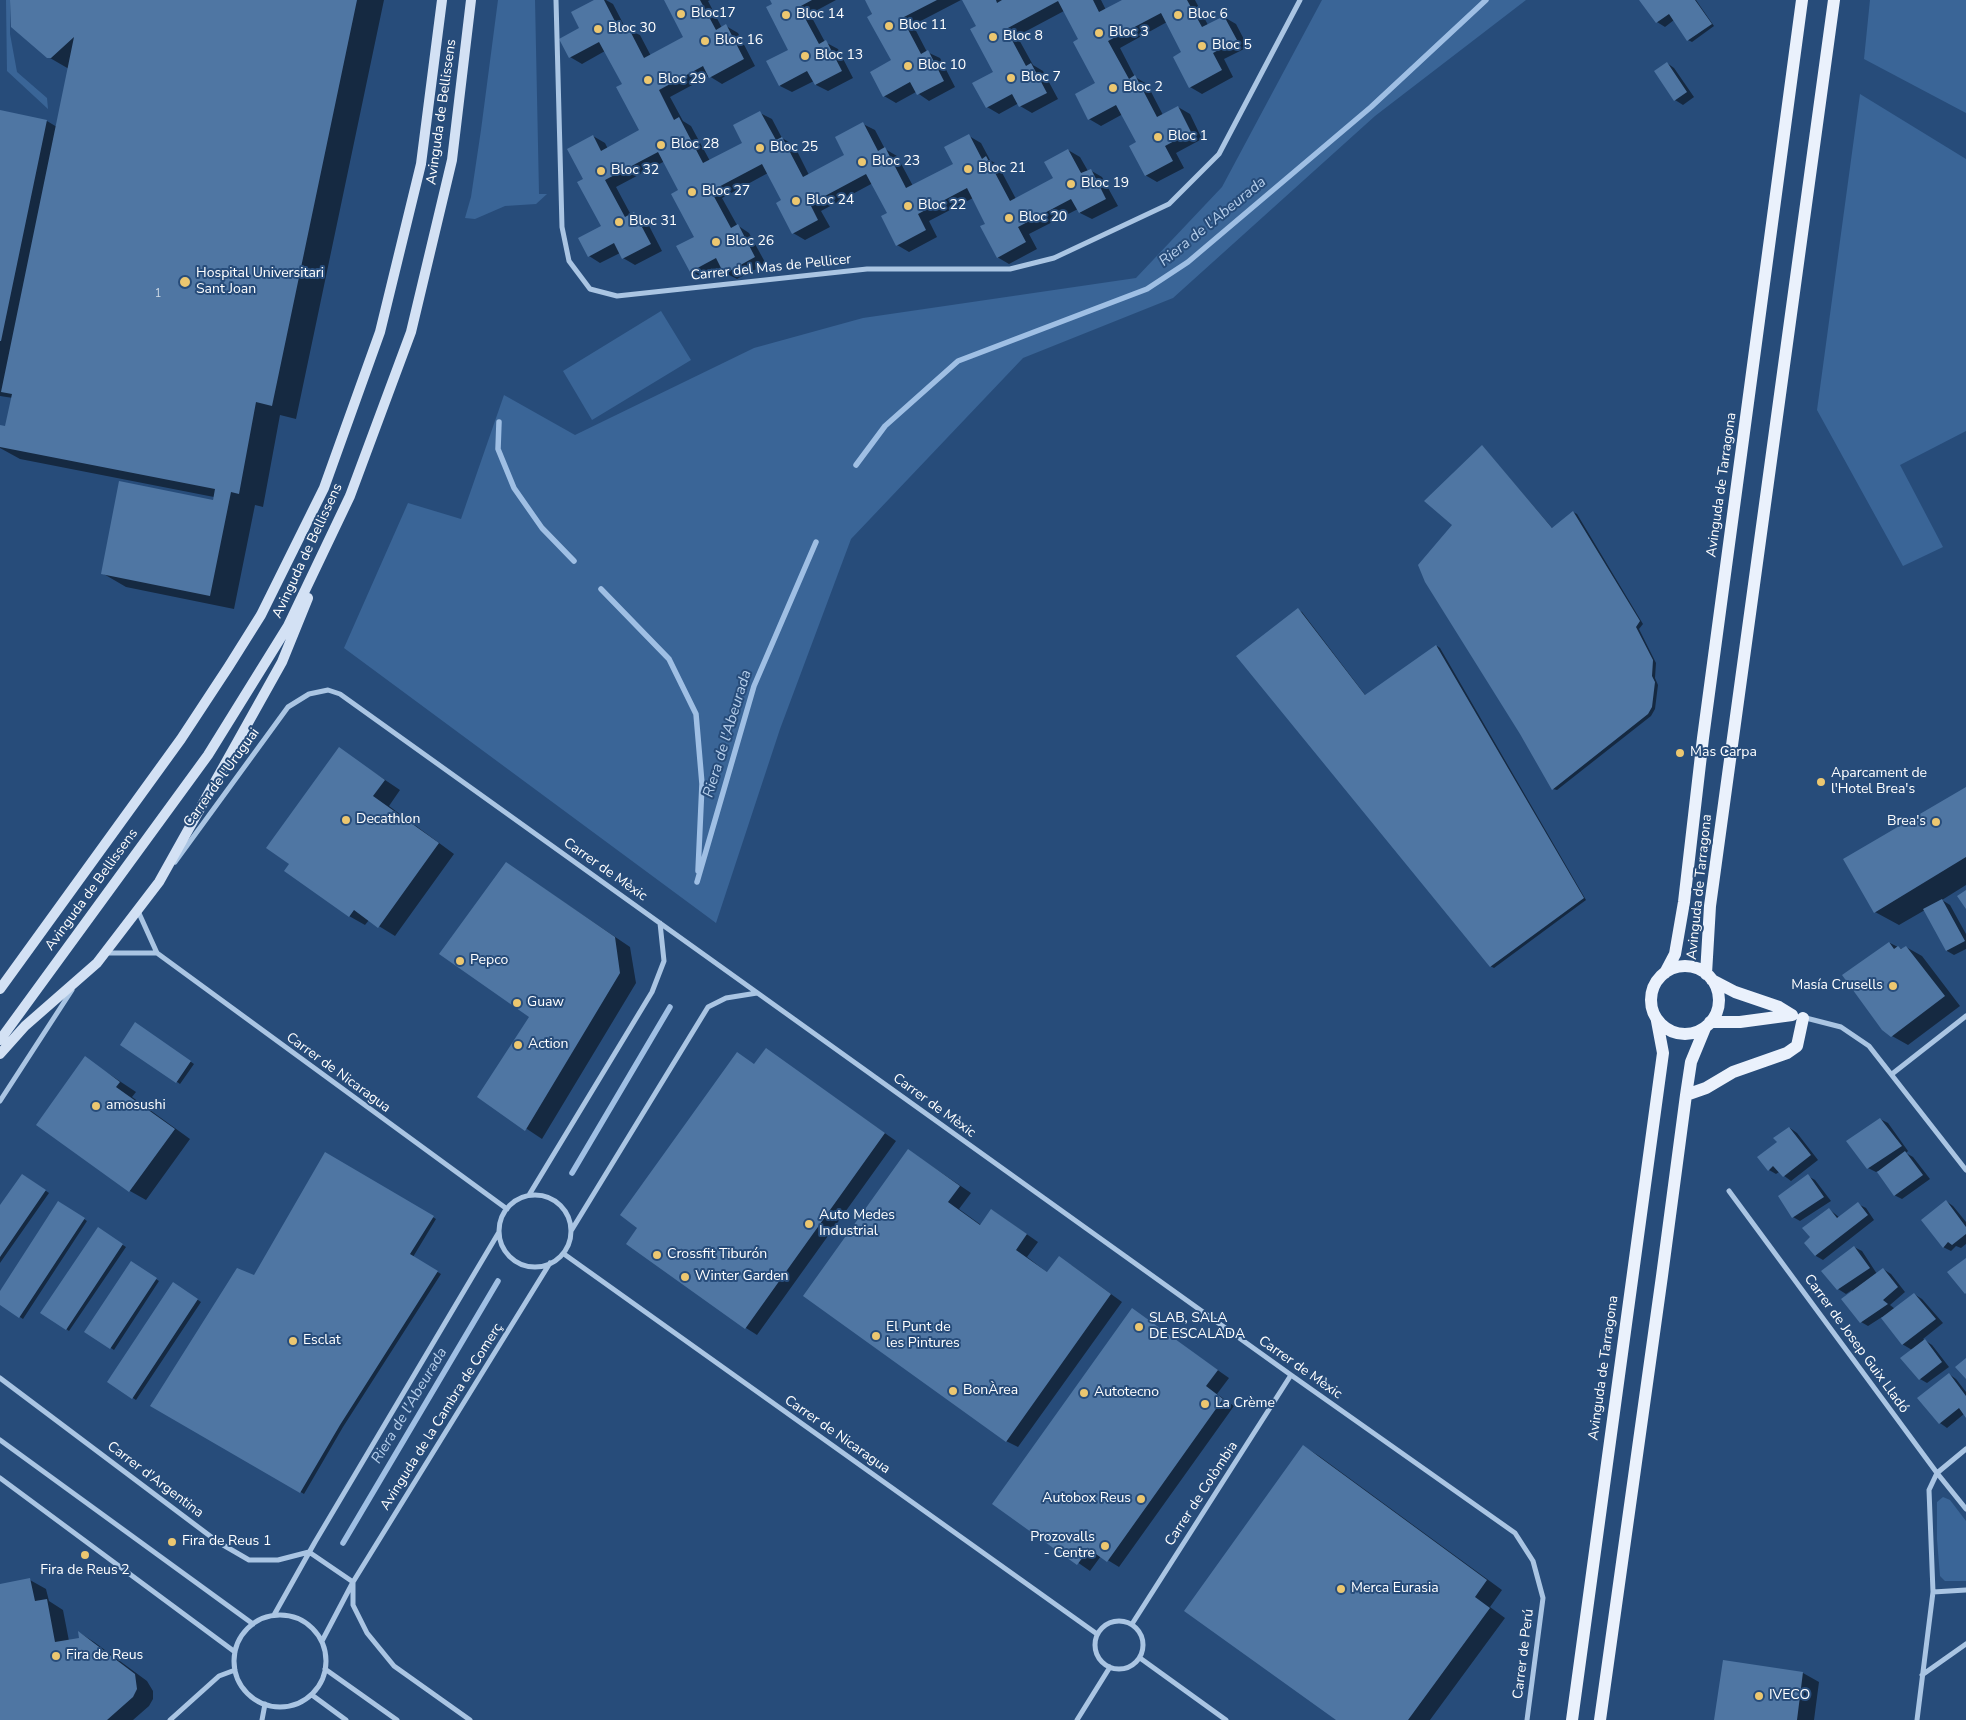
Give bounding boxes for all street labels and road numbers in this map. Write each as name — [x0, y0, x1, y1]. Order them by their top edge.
street label: Avinguda de Bellissens — [423, 38, 461, 186]
street label: Carrer del Mas de Pellicer — [690, 251, 852, 285]
street label: Avinguda de Tarragona — [1704, 411, 1740, 559]
street label: Avinguda de Bellissens — [269, 481, 347, 621]
street label: Carrer de l'Uruguai — [180, 725, 264, 831]
street label: Avinguda de Tarragona — [1684, 813, 1716, 961]
street label: Avinguda de Bellissens — [42, 826, 142, 954]
street label: Carrer de Mèxic — [560, 835, 650, 905]
street label: Carrer de Nicaragua — [282, 1029, 394, 1117]
street label: Carrer de Mèxic — [889, 1070, 979, 1142]
street label: Carrer de Josep Guix Lladó — [1800, 1271, 1912, 1417]
street label: Avinguda de Tarragona — [1586, 1294, 1622, 1442]
street label: Avinguda de la Cambra de Comerç — [377, 1320, 507, 1514]
street label: Carrer de Mèxic — [1255, 1333, 1345, 1403]
street label: Carrer de Nicaragua — [781, 1392, 893, 1478]
street label: Carrer d'Argentina — [104, 1438, 206, 1522]
street label: Carrer de Colòmbia — [1162, 1439, 1242, 1549]
street label: Carrer de Perú — [1510, 1608, 1538, 1700]

